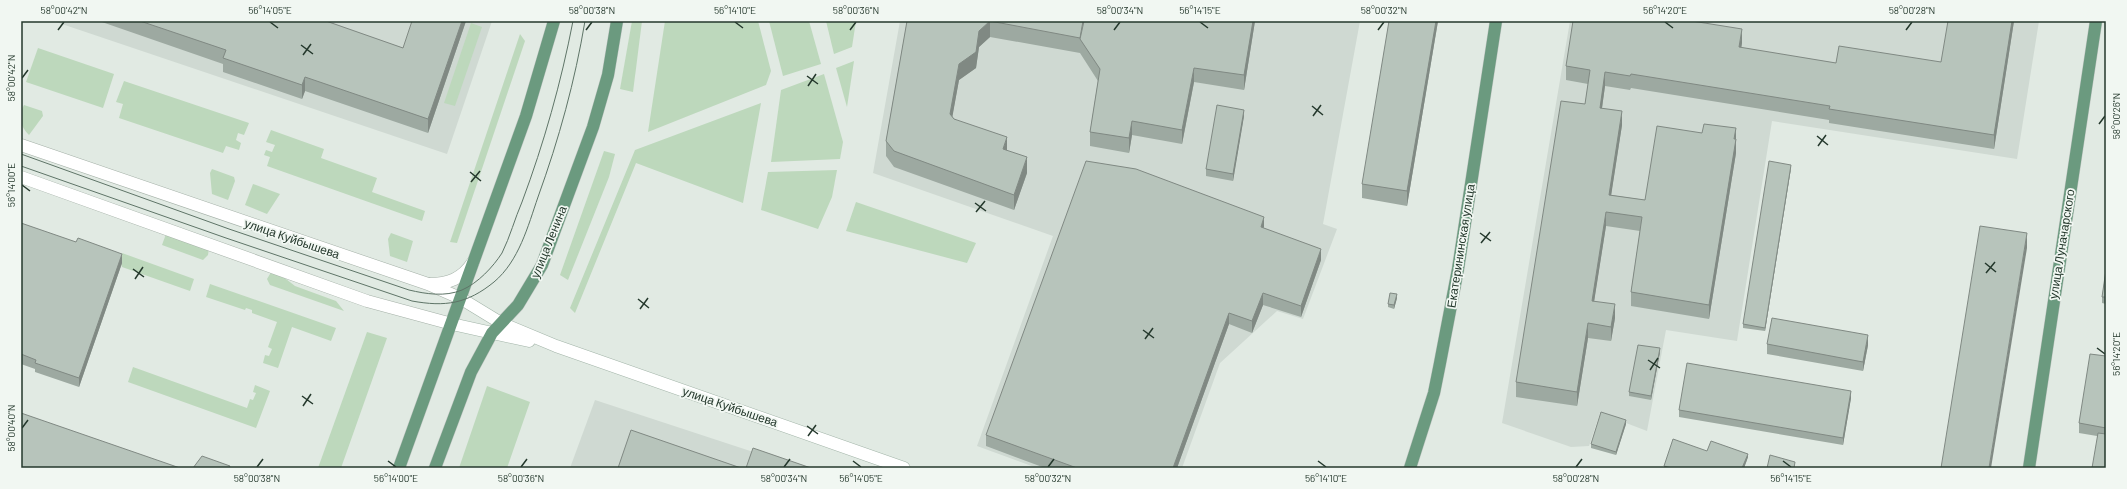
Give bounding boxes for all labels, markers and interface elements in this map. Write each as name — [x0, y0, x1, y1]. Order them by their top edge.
text: 58°00'42"N — [41, 4, 87, 16]
text: 56°14'05"E — [248, 4, 292, 16]
text: 58°00'38"N — [569, 4, 615, 16]
text: 56°14'10"E — [714, 4, 756, 16]
text: 58°00'36"N — [833, 4, 879, 16]
text: 58°00'34"N — [1097, 4, 1143, 16]
text: 56°14'15"E — [1179, 4, 1221, 16]
text: 58°00'32"N — [1361, 4, 1407, 16]
text: 56°14'20"E — [1643, 4, 1687, 16]
text: 58°00'28"N — [1889, 4, 1935, 16]
text: 58°00'42"N — [5, 55, 17, 101]
text: 58°00'26"N — [2110, 93, 2122, 139]
text: 56°14'00"E — [5, 163, 17, 207]
street label: Екатерининская улица — [1443, 183, 1478, 309]
street label: улица Луначарского — [2045, 188, 2078, 300]
street label: улица Ленина — [527, 203, 570, 280]
street label: улица Куйбышева — [243, 215, 342, 262]
text: 56°14'20"E — [2110, 332, 2122, 376]
street label: улица Куйбышева — [681, 383, 780, 430]
text: 58°00'40"N — [5, 404, 17, 452]
text: 58°00'38"N — [234, 472, 280, 484]
text: 56°14'00"E — [374, 472, 418, 484]
text: 58°00'36"N — [498, 472, 544, 484]
text: 58°00'34"N — [761, 472, 807, 484]
text: 56°14'05"E — [839, 472, 883, 484]
text: 58°00'32"N — [1025, 472, 1071, 484]
text: 56°14'10"E — [1305, 472, 1347, 484]
text: 58°00'28"N — [1553, 472, 1599, 484]
text: 56°14'15"E — [1770, 472, 1812, 484]

